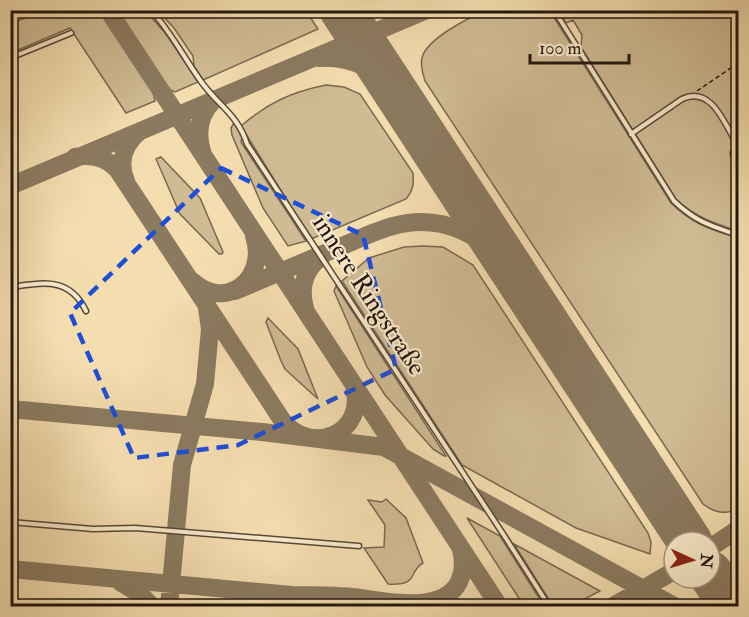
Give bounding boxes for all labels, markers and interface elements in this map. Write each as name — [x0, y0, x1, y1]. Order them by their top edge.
scale bar — [530, 27, 629, 65]
text: 100 m — [539, 37, 582, 60]
street label: innere Ringstraße — [305, 209, 433, 381]
north arrow — [662, 530, 722, 590]
text: N — [695, 552, 717, 569]

